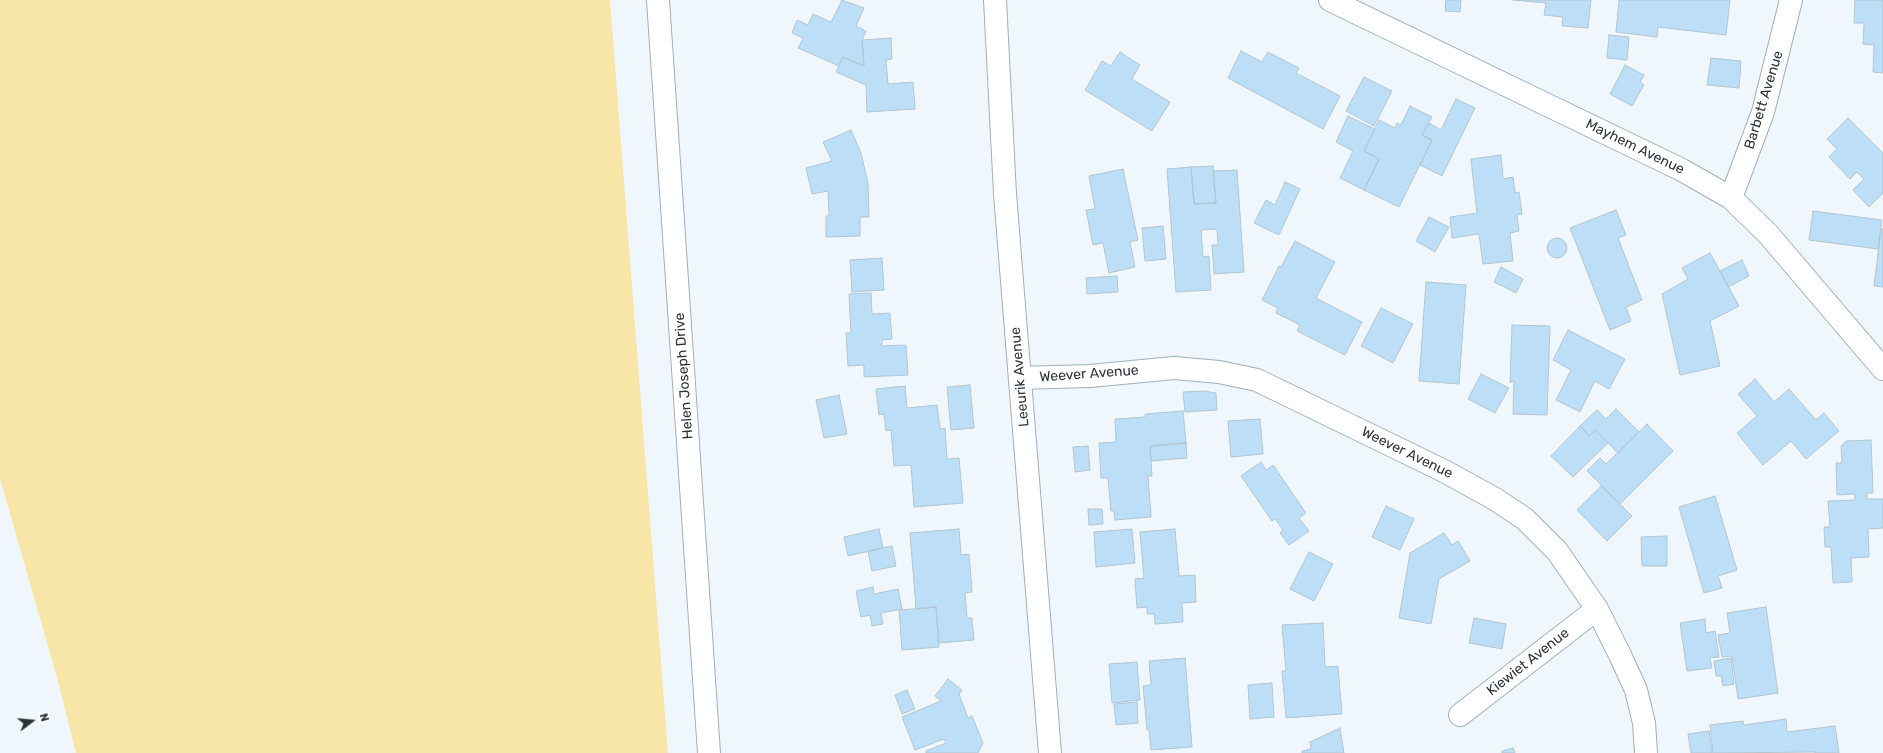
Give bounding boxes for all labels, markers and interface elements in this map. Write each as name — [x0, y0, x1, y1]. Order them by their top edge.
street label: Barbett Avenue — [1741, 49, 1787, 151]
street label: Mayhem Avenue — [1583, 116, 1687, 178]
street label: Helen Joseph Drive — [671, 312, 697, 440]
street label: Leeurik Avenue — [1007, 326, 1033, 428]
street label: Weever Avenue — [1039, 362, 1139, 386]
street label: Weever Avenue — [1359, 424, 1455, 482]
street label: Kiewiet Avenue — [1484, 625, 1572, 699]
north arrow — [12, 701, 52, 741]
text: N — [37, 712, 51, 723]

